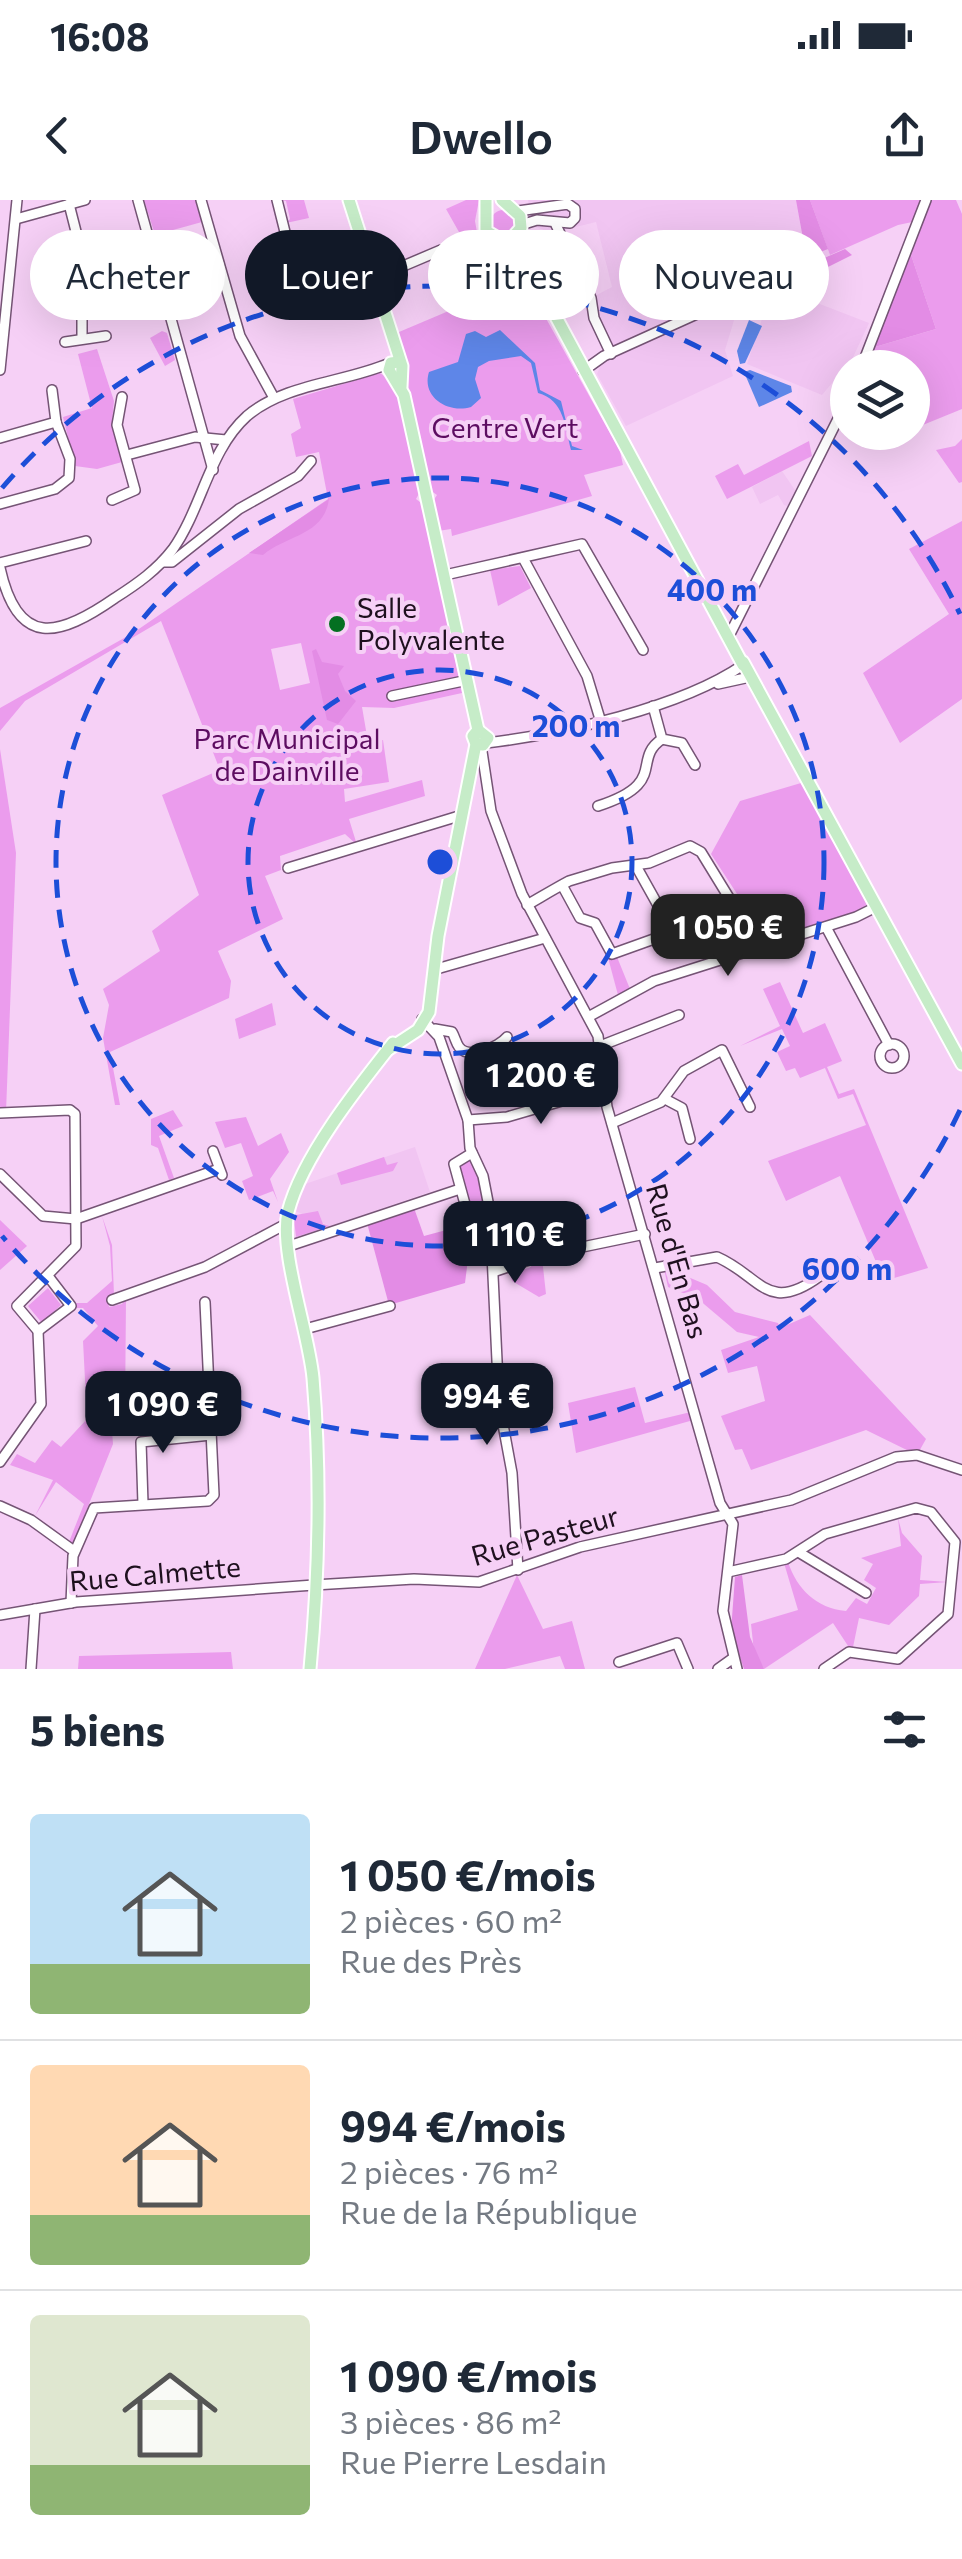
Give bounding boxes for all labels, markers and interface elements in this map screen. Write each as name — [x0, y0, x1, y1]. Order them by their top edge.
text: 16:08 — [50, 12, 149, 59]
icon: back — [30, 108, 85, 163]
text: Dwello — [409, 108, 553, 163]
icon: share — [877, 108, 932, 163]
chip: Acheter — [30, 230, 225, 320]
chip: Louer — [245, 230, 408, 320]
chip: Filtres — [428, 230, 599, 320]
chip: Nouveau — [619, 230, 829, 320]
map controls — [830, 350, 930, 450]
button: layers — [830, 350, 930, 450]
park label: Centre Vert — [431, 410, 579, 444]
text: 400 m — [667, 570, 757, 607]
place label: Salle Polyvalente — [357, 590, 505, 656]
marker: Salle Polyvalente — [326, 613, 348, 635]
text: 200 m — [532, 706, 620, 743]
park label: Parc Municipal de Dainville — [193, 721, 381, 787]
centre of rings — [422, 844, 458, 880]
pin: 1 050 € — [636, 894, 820, 979]
text: 1 050 € — [673, 906, 783, 946]
pin: 1 200 € — [449, 1042, 633, 1127]
text: 1 200 € — [486, 1054, 596, 1094]
street label: Rue d'En Bas — [640, 1179, 716, 1342]
pin: 1 110 € — [423, 1201, 607, 1286]
text: 1 110 € — [465, 1213, 565, 1253]
text: 600 m — [802, 1249, 892, 1286]
pin: 994 € — [417, 1363, 557, 1448]
pin: 1 090 € — [71, 1371, 255, 1456]
text: 994 € — [443, 1375, 531, 1415]
text: 1 090 € — [107, 1383, 219, 1423]
street label: Rue Pasteur — [467, 1498, 623, 1572]
street label: Rue Calmette — [68, 1549, 242, 1597]
icon: filters — [877, 1702, 932, 1757]
text: 5 biens — [30, 1703, 165, 1755]
text: 1 050 €/mois — [340, 1848, 596, 1900]
icon: home — [110, 1854, 230, 1974]
text: 2 pièces · 60 m² — [340, 1900, 562, 1940]
text: Rue des Près — [340, 1940, 522, 1980]
text: 994 €/mois — [340, 2099, 566, 2151]
icon: home — [110, 2105, 230, 2225]
text: 2 pièces · 76 m² — [340, 2151, 558, 2191]
text: Rue de la République — [340, 2191, 637, 2231]
text: 1 090 €/mois — [340, 2349, 597, 2401]
icon: home — [110, 2355, 230, 2475]
text: 3 pièces · 86 m² — [340, 2401, 561, 2441]
text: Rue Pierre Lesdain — [340, 2441, 607, 2481]

